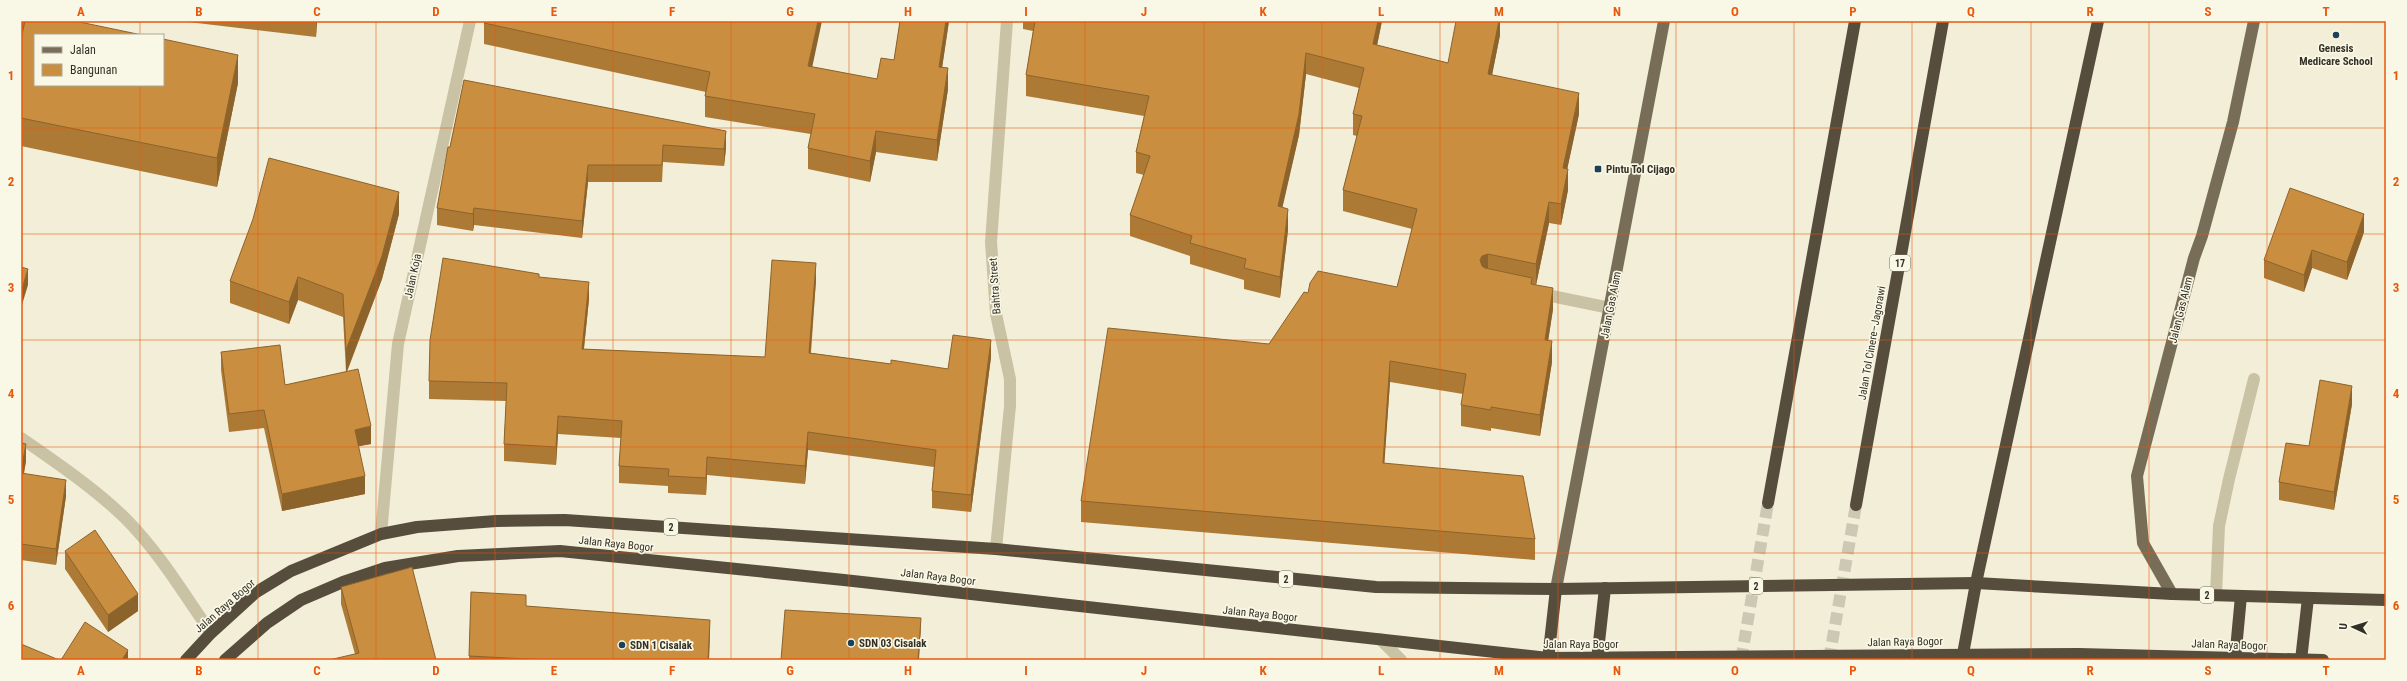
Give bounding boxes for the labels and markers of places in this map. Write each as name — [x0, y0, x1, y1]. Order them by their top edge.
marker: Genesis Medicare School — [2331, 30, 2341, 40]
place label: Genesis Medicare School — [2299, 42, 2373, 68]
place label: Pintu Tol Cijago — [1606, 163, 1676, 176]
marker: Pintu Tol Cijago — [1593, 164, 1603, 174]
place label: SDN 03 Cisalak — [859, 637, 927, 650]
marker: SDN 03 Cisalak — [846, 638, 856, 648]
place label: SDN 1 Cisalak — [630, 639, 693, 652]
marker: SDN 1 Cisalak — [617, 640, 627, 650]

